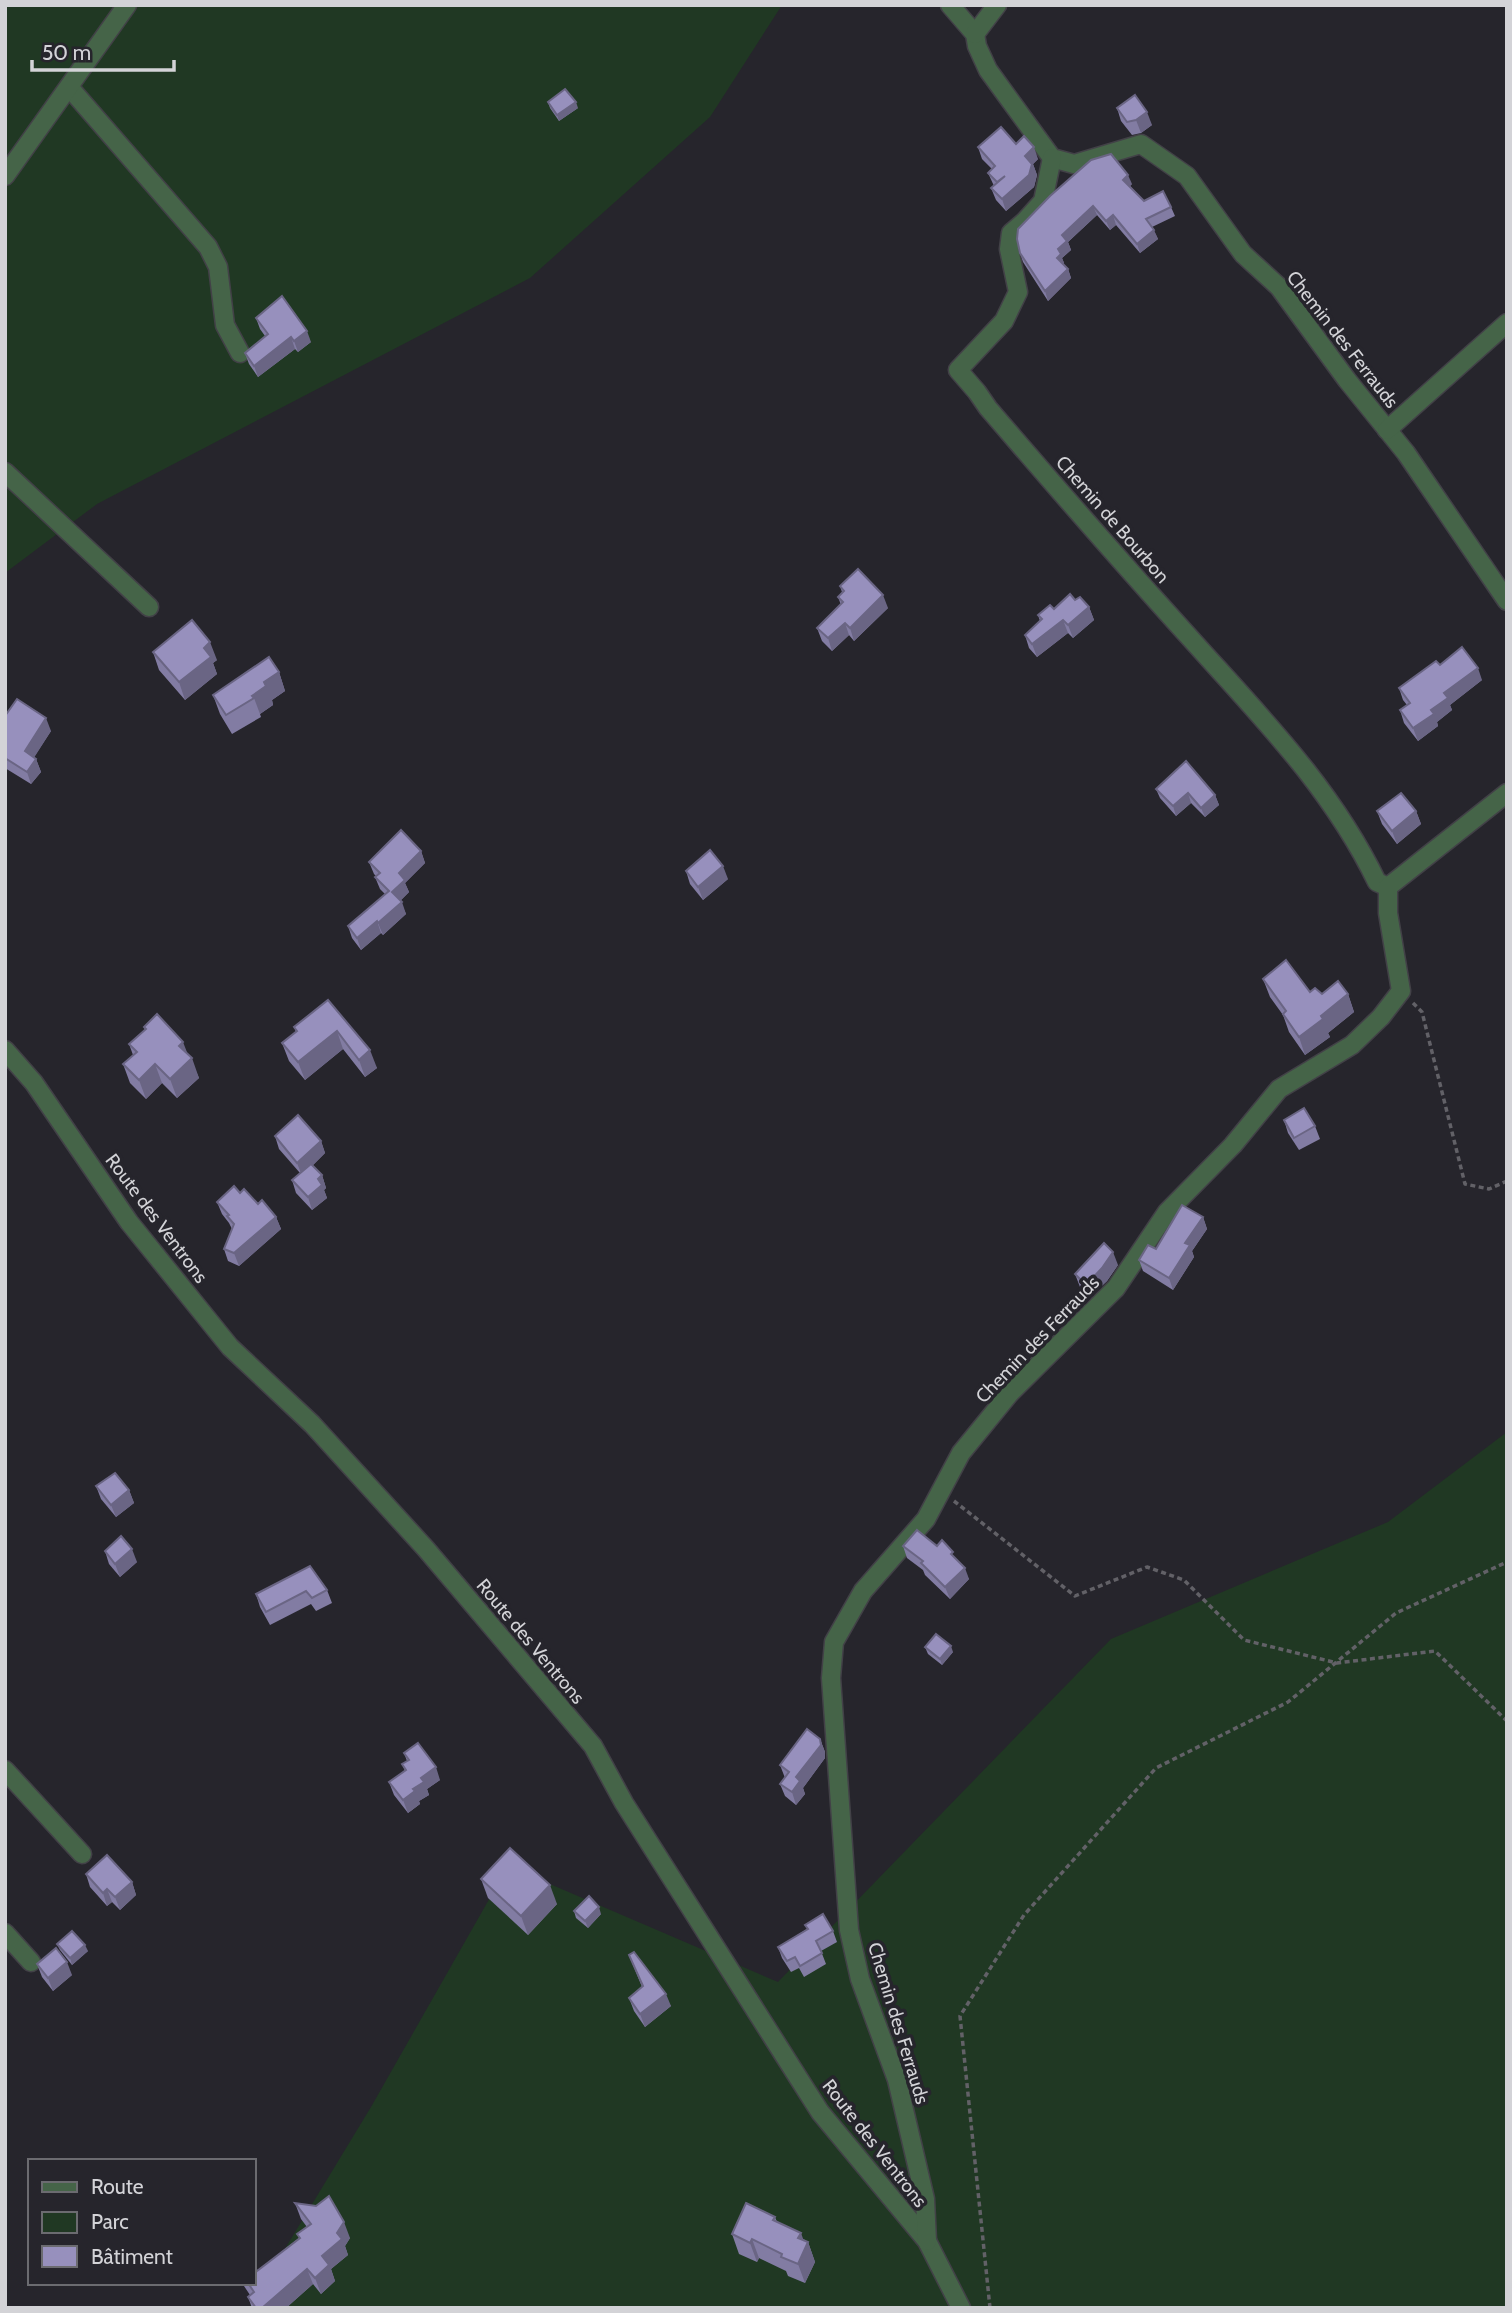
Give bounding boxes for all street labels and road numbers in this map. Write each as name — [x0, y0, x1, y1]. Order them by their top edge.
street label: Chemin des Ferrauds — [1282, 266, 1403, 413]
street label: Chemin de Bourbon — [1051, 451, 1174, 588]
street label: Route des Ventrons — [100, 1149, 213, 1288]
street label: Chemin des Ferrauds — [971, 1271, 1104, 1408]
street label: Route des Ventrons — [472, 1574, 590, 1709]
street label: Chemin des Ferrauds — [863, 1939, 934, 2107]
street label: Route des Ventrons — [818, 2075, 932, 2212]

